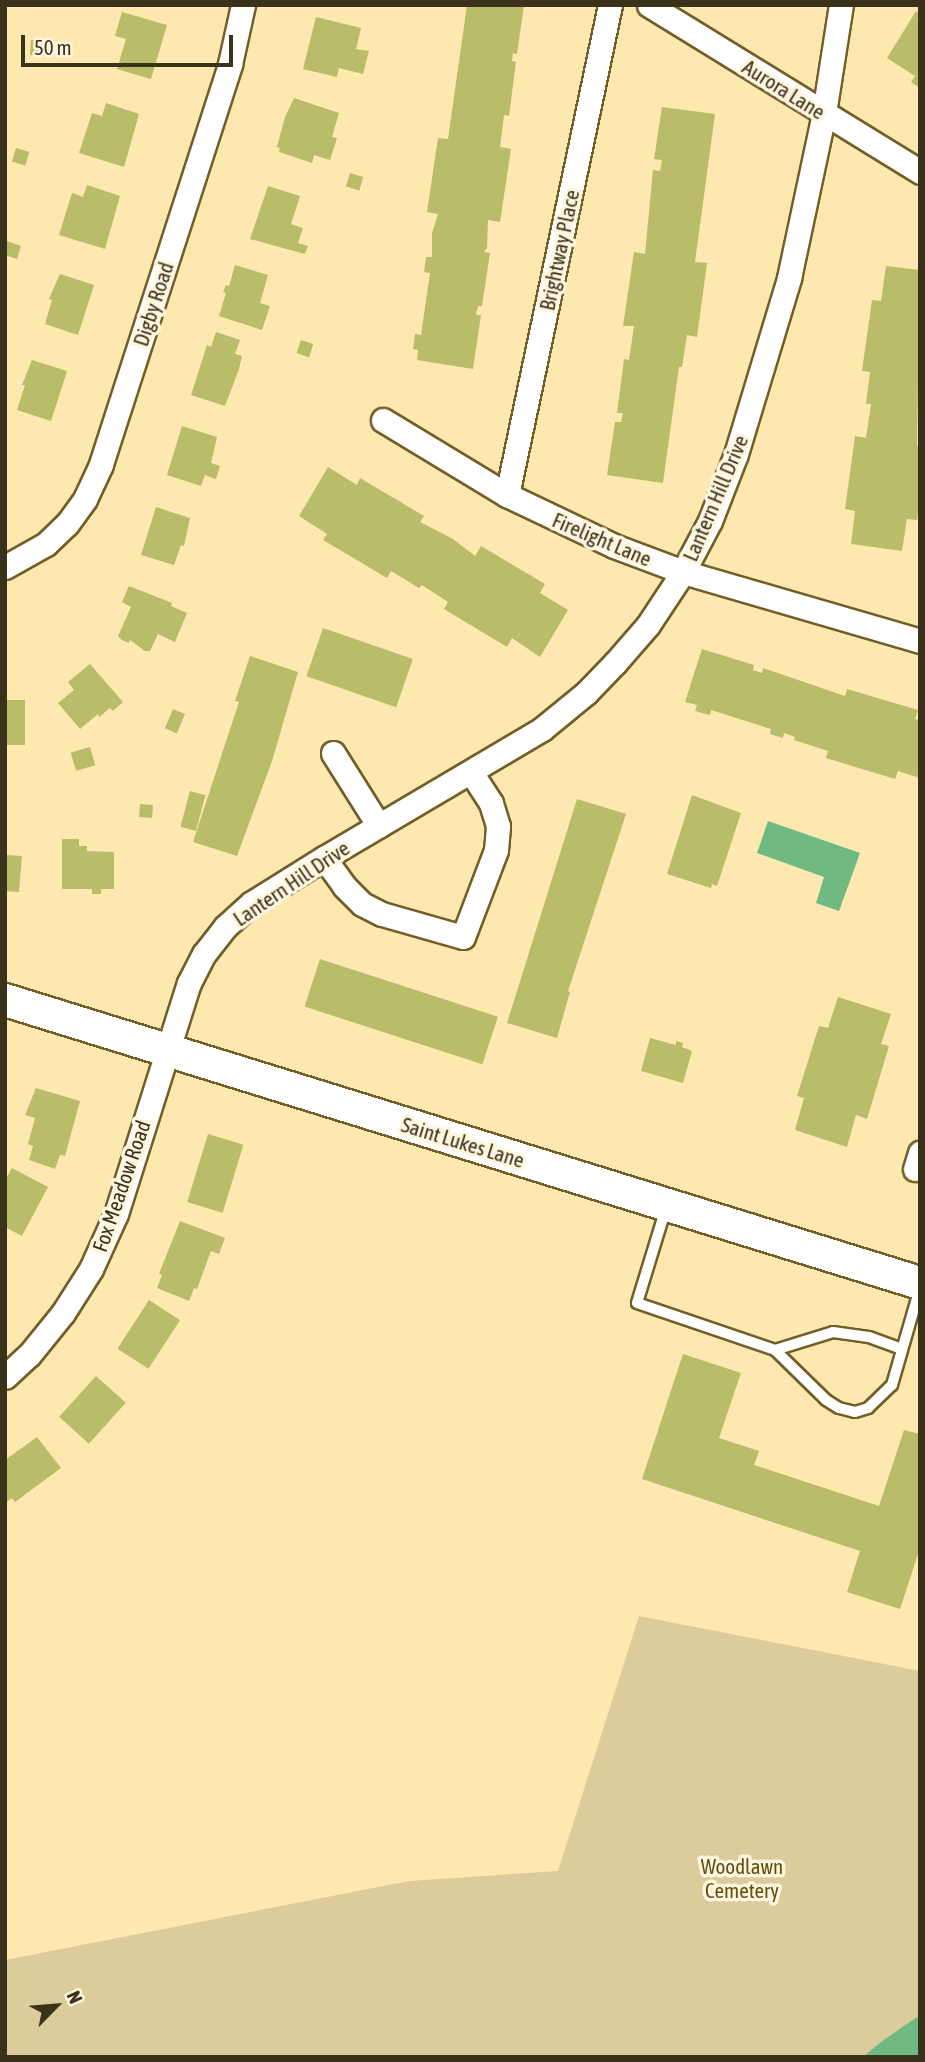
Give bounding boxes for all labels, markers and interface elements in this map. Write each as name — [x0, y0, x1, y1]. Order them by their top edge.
scale bar — [24, 21, 236, 65]
text: 50 m — [34, 35, 72, 59]
street label: Aurora Lane — [738, 54, 830, 124]
street label: Brightway Place — [534, 187, 584, 313]
street label: Digby Road — [128, 259, 178, 349]
street label: Lantern Hill Drive — [677, 431, 753, 565]
street label: Firelight Lane — [549, 507, 655, 571]
street label: Lantern Hill Drive — [228, 835, 354, 931]
street label: Saint Lukes Lane — [399, 1111, 527, 1173]
street label: Fox Meadow Road — [87, 1117, 155, 1255]
park label: Woodlawn Cemetery — [701, 1853, 783, 1903]
north arrow — [21, 1971, 91, 2041]
text: N — [63, 1987, 87, 2007]

